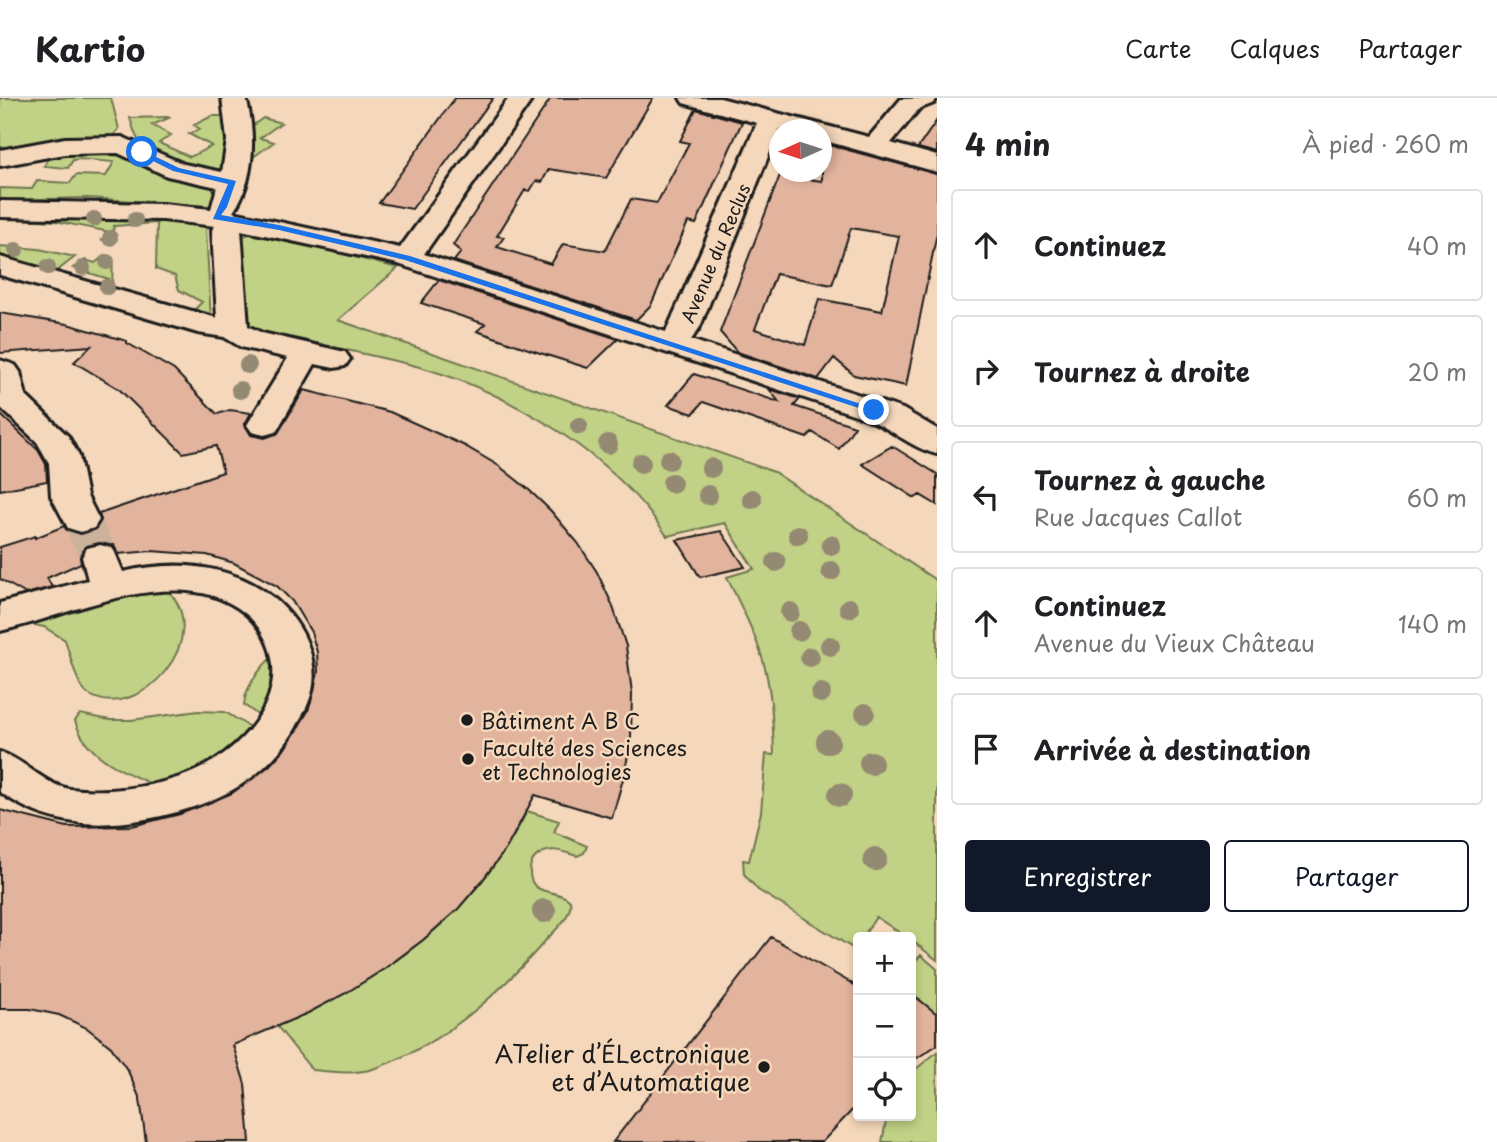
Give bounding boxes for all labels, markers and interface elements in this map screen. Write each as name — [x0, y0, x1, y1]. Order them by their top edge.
text: Kartio — [35, 23, 145, 73]
text: Carte — [1125, 30, 1191, 66]
text: Calques — [1229, 30, 1320, 66]
text: Partager — [1358, 30, 1462, 66]
north arrow — [769, 119, 832, 182]
text: 4 min — [965, 121, 1051, 166]
text: À pied · 260 m — [1302, 126, 1469, 161]
route start — [126, 136, 157, 167]
street label: Avenue du Reclus — [673, 179, 757, 327]
icon: ahead — [967, 226, 1005, 264]
text: Continuez — [1034, 226, 1166, 265]
text: 40 m — [1407, 228, 1467, 263]
icon: right — [967, 352, 1005, 390]
text: Tournez à droite — [1034, 352, 1250, 391]
text: 20 m — [1408, 354, 1467, 389]
route end — [858, 394, 889, 425]
text: Tournez à gauche — [1034, 460, 1265, 499]
icon: left — [967, 478, 1005, 516]
text: 60 m — [1407, 480, 1467, 515]
text: Rue Jacques Callot — [1034, 499, 1242, 534]
text: Continuez — [1034, 586, 1166, 625]
icon: ahead — [967, 604, 1005, 642]
text: 140 m — [1398, 606, 1467, 641]
text: Avenue du Vieux Château — [1034, 625, 1315, 660]
place label: Bâtiment A B C — [481, 704, 641, 736]
marker: Bâtiment A B C — [459, 712, 475, 728]
icon: arrive — [967, 730, 1005, 768]
text: Arrivée à destination — [1034, 730, 1311, 769]
place label: Faculté des Sciences et Technologies — [482, 731, 687, 787]
marker: Faculté des Sciences et Technologies — [460, 751, 476, 767]
button: Enregistrer — [965, 840, 1210, 912]
button: Partager — [1224, 840, 1469, 912]
map controls — [853, 932, 916, 1121]
button: + — [853, 932, 916, 995]
button: − — [853, 995, 916, 1058]
place label: ATelier d’ÉLectronique et d’Automatique — [495, 1035, 750, 1099]
button: locate — [853, 1058, 916, 1121]
marker: ATelier d’ÉLectronique et d’Automatique — [756, 1059, 772, 1075]

